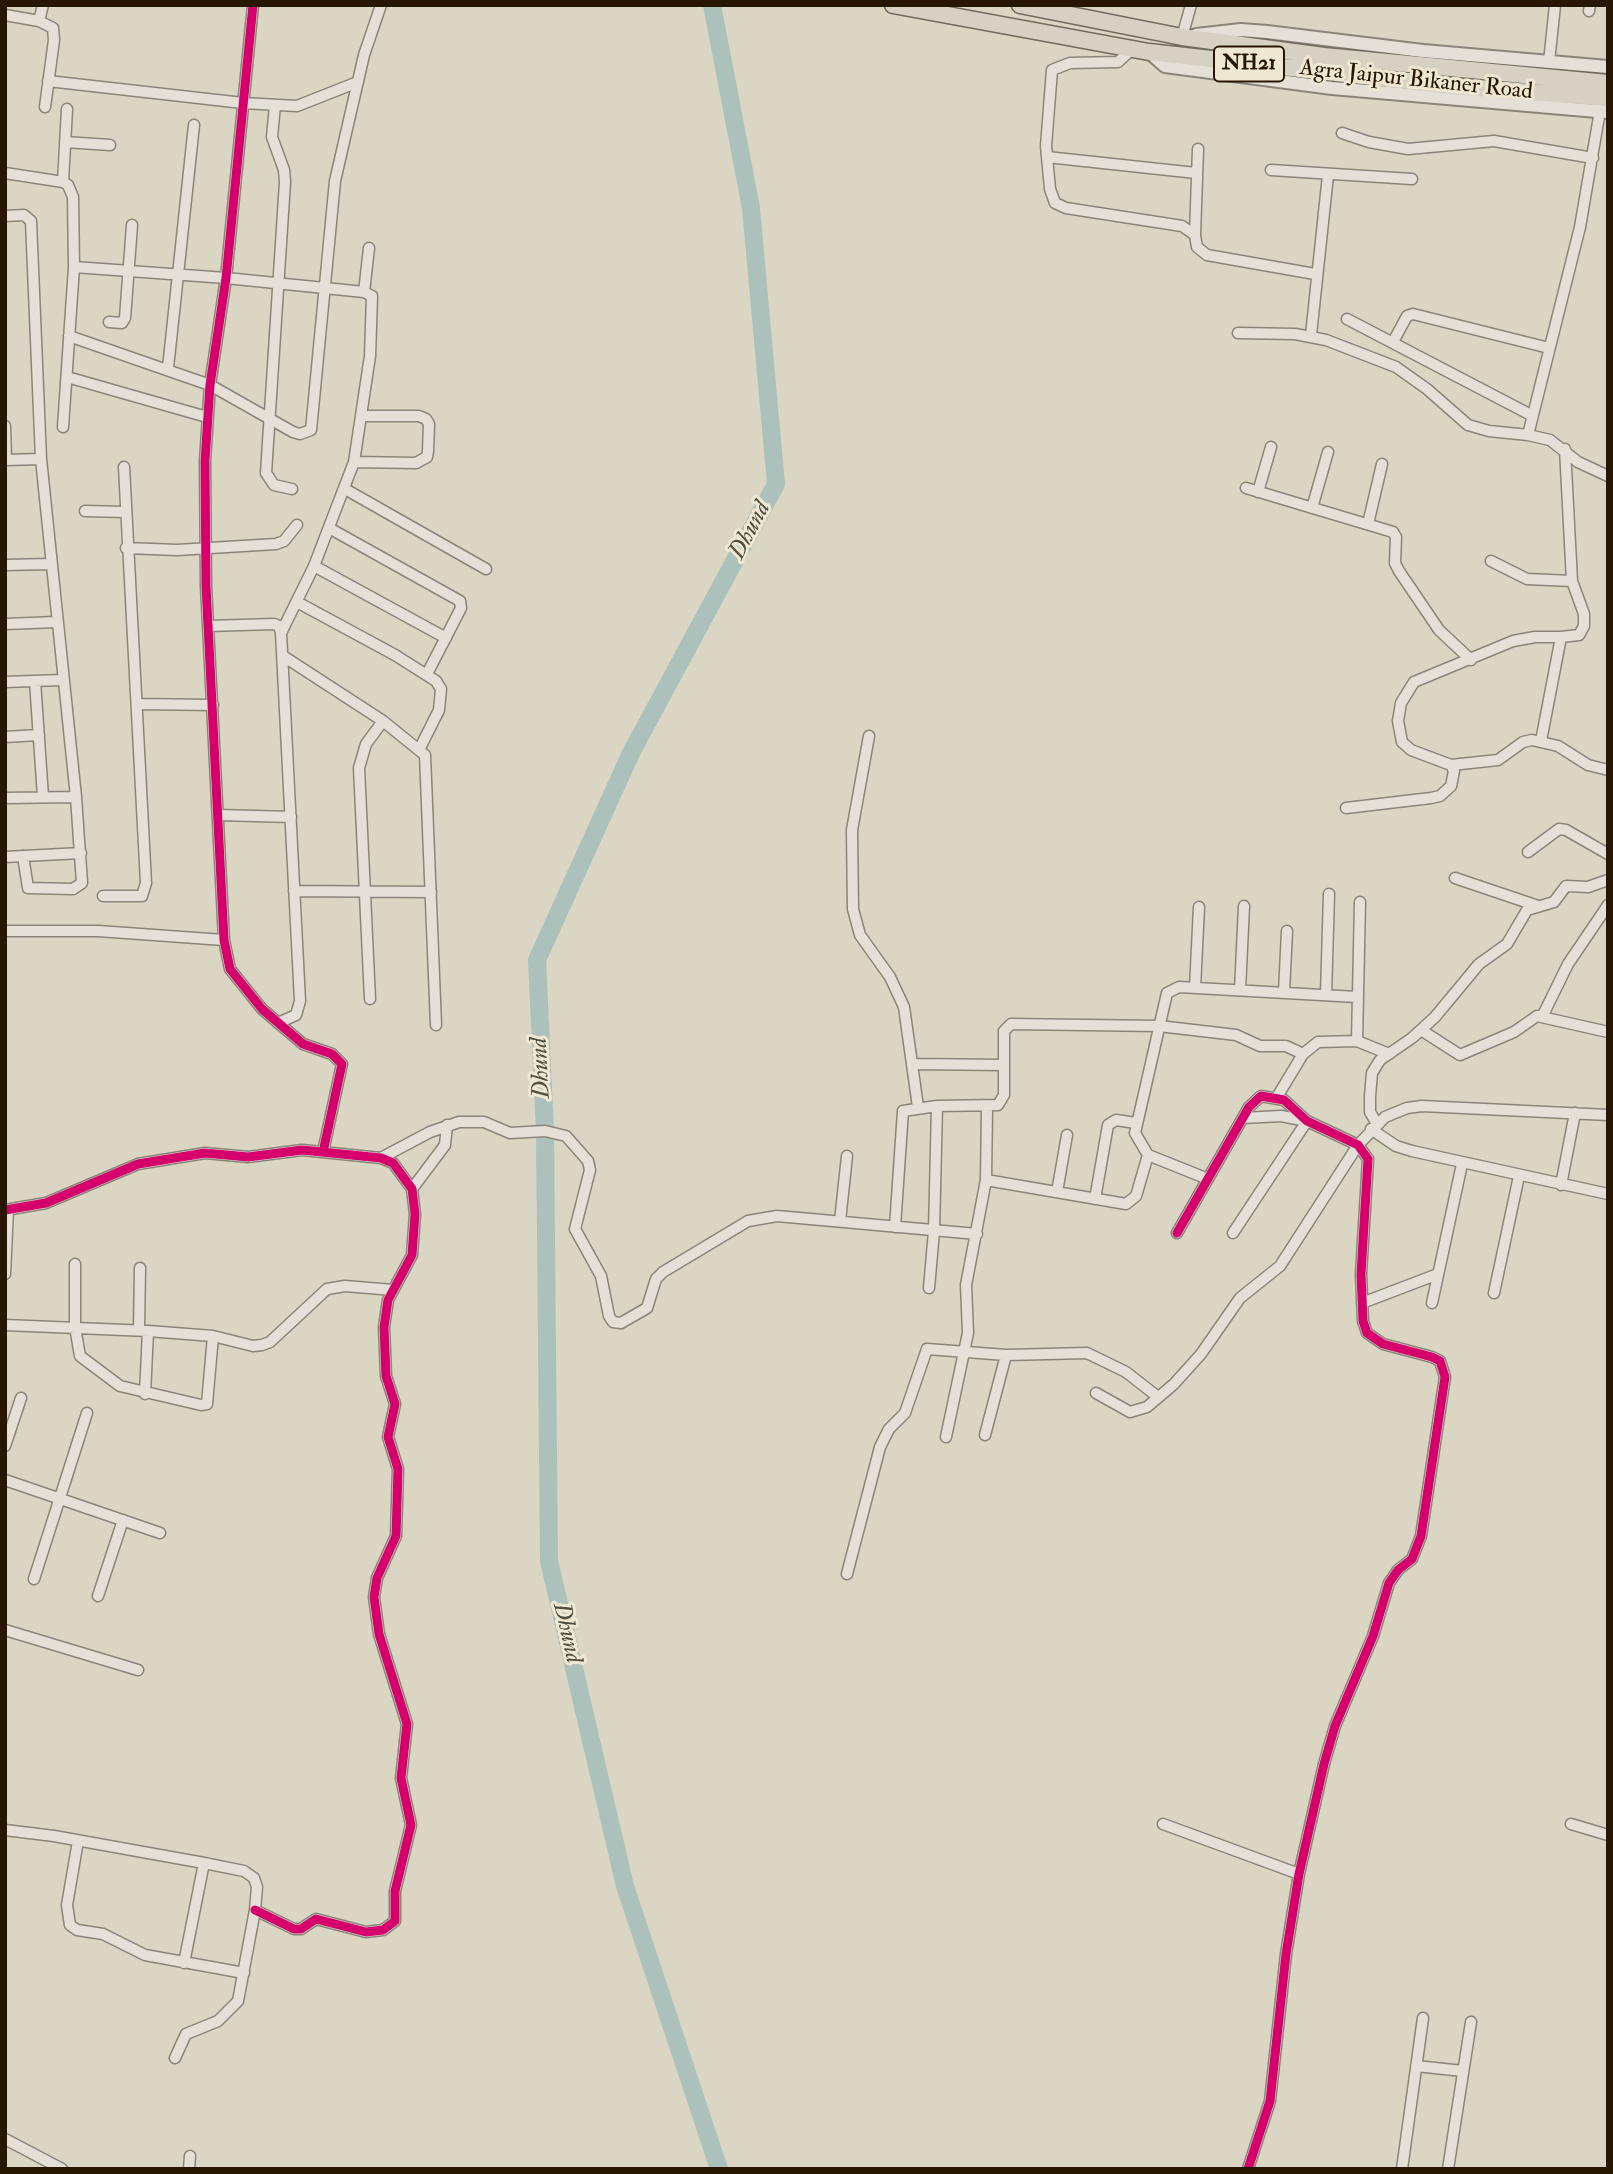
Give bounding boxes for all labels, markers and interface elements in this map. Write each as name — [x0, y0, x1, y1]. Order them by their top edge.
road number: NH21 — [1214, 46, 1284, 82]
street label: Agra Jaipur Bikaner Road — [1298, 55, 1534, 107]
water label: Dhund — [724, 497, 778, 565]
water label: Dhund — [526, 1037, 558, 1099]
water label: Dhund — [545, 1600, 587, 1666]

